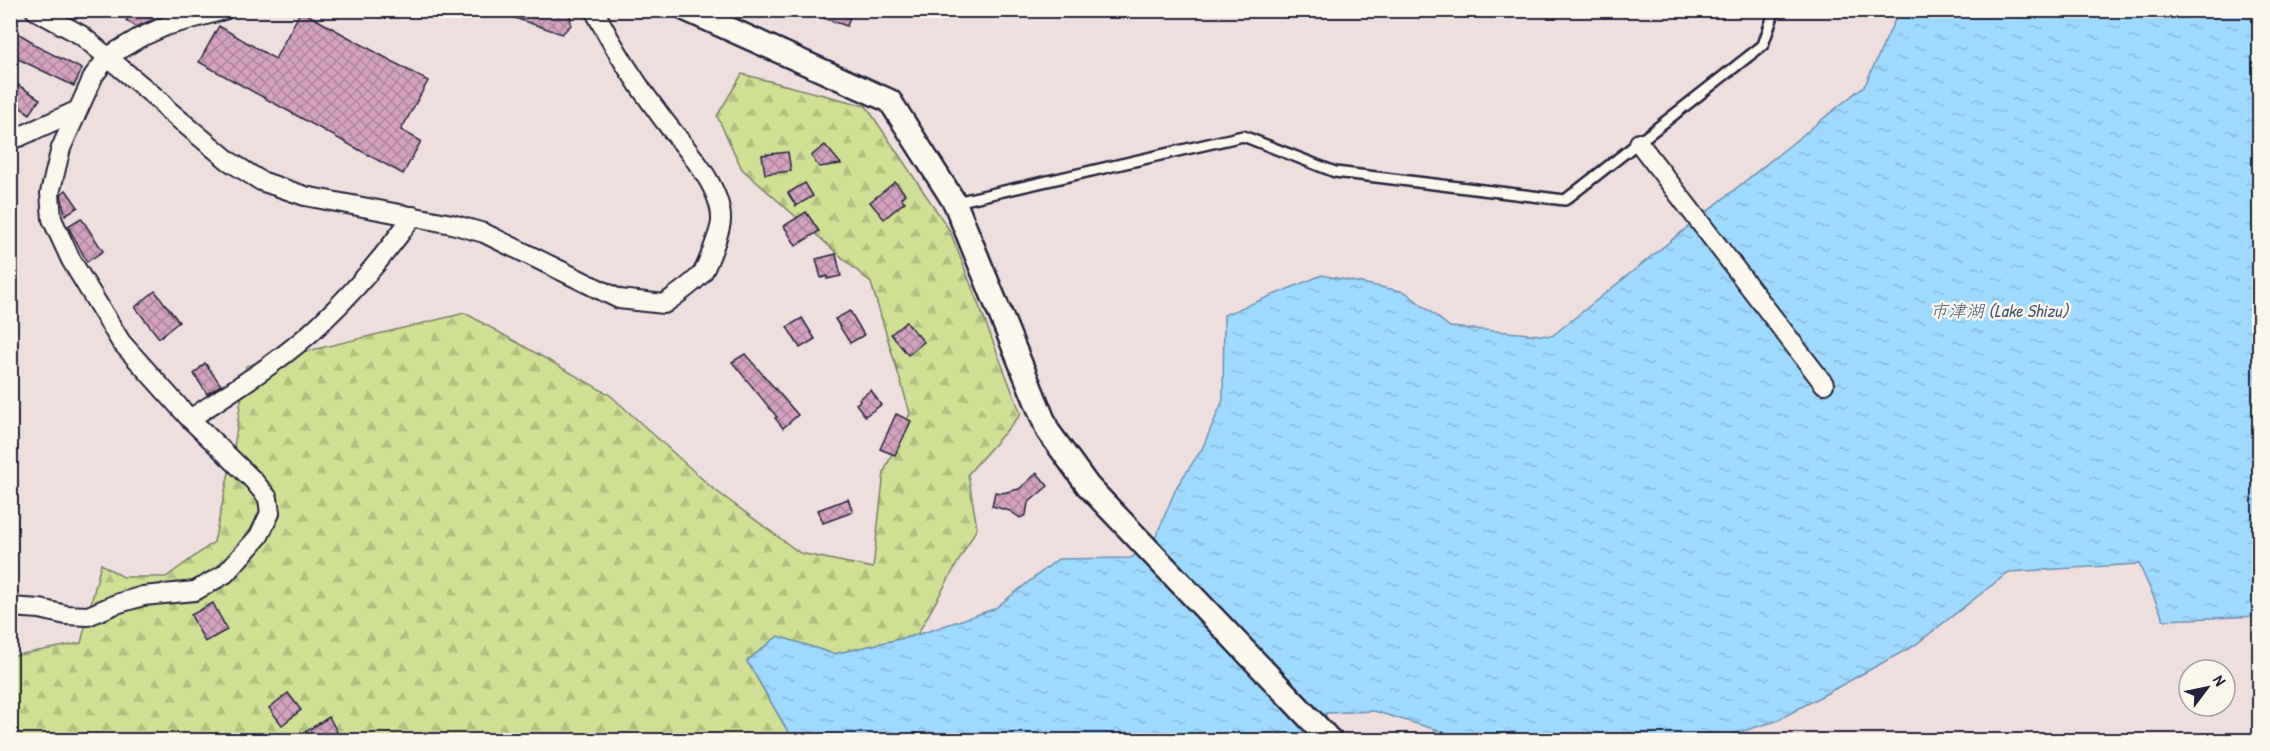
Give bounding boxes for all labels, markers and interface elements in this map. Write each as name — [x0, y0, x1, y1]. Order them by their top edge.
water label: 市津湖 (Lake Shizu) — [1930, 298, 2069, 323]
north arrow — [2177, 658, 2237, 718]
text: N — [2208, 671, 2232, 690]

